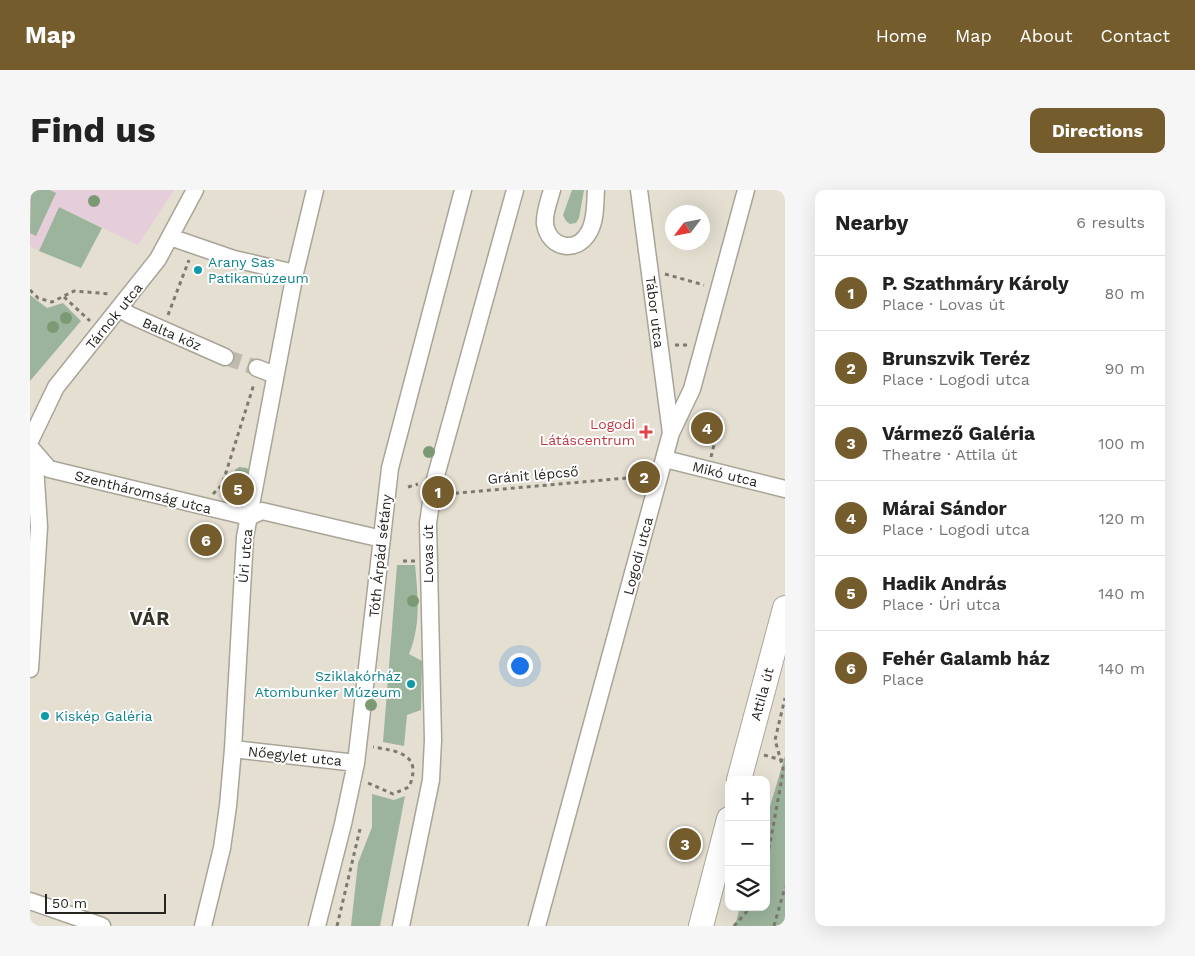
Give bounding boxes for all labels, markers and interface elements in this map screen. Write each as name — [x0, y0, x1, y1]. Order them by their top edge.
text: Map — [25, 21, 76, 49]
text: Home — [876, 25, 927, 46]
text: Map — [955, 25, 992, 46]
text: About — [1020, 25, 1072, 46]
text: Contact — [1100, 25, 1170, 46]
button: Directions — [1030, 108, 1165, 153]
text: Find us — [30, 109, 156, 151]
north arrow — [665, 205, 710, 250]
text: Nearby — [835, 210, 908, 235]
text: 6 results — [1076, 213, 1145, 232]
place label: Arany Sas Patikamúzeum — [208, 254, 309, 286]
marker: Arany Sas Patikamúzeum — [192, 264, 204, 276]
text: P. Szathmáry Károly — [882, 272, 1069, 295]
street label: Tábor utca — [643, 275, 667, 349]
street label: Tárnok utca — [82, 280, 146, 352]
text: 1 — [848, 284, 854, 303]
text: 80 m — [1104, 284, 1145, 303]
text: Place · Lovas út — [882, 295, 1005, 314]
street label: Balta köz — [140, 314, 204, 354]
text: Brunszvik Teréz — [882, 347, 1030, 370]
text: 2 — [846, 359, 856, 378]
text: 90 m — [1104, 359, 1145, 378]
text: Place · Logodi utca — [882, 370, 1030, 389]
pin: 4 — [691, 409, 723, 447]
place label: Logodi Látáscentrum — [540, 416, 635, 448]
text: Vármező Galéria — [882, 422, 1035, 445]
marker: Logodi Látáscentrum — [639, 425, 653, 439]
text: 3 — [846, 434, 856, 453]
text: 100 m — [1098, 434, 1145, 453]
text: Theatre · Attila út — [882, 445, 1018, 464]
pin: 2 — [628, 458, 660, 496]
street label: Mikó utca — [691, 458, 759, 490]
street label: Gránit lépcső — [487, 463, 579, 487]
street label: Szentháromság utca — [73, 467, 213, 517]
pin: 5 — [222, 470, 254, 508]
pin: 1 — [422, 473, 454, 511]
street label: Tóth Árpád sétány — [366, 493, 395, 618]
text: Márai Sándor — [882, 497, 1007, 520]
text: 4 — [846, 509, 856, 528]
text: 120 m — [1099, 509, 1145, 528]
street label: Logodi utca — [620, 515, 656, 597]
text: Place · Logodi utca — [882, 520, 1030, 539]
pin: 6 — [190, 521, 222, 559]
street label: Lovas út — [420, 525, 436, 583]
street label: Úri utca — [235, 528, 255, 584]
text: Hadik András — [882, 572, 1007, 595]
text: 5 — [846, 584, 856, 603]
text: 140 m — [1098, 584, 1145, 603]
text: Place · Úri utca — [882, 595, 1001, 614]
district label: VÁR — [130, 607, 170, 630]
text: Fehér Galamb ház — [882, 647, 1050, 670]
your location — [507, 653, 533, 679]
text: 6 — [846, 659, 856, 678]
text: 140 m — [1098, 659, 1145, 678]
street label: Attila út — [747, 665, 777, 722]
place label: Sziklakórház Atombunker Múzeum — [255, 668, 401, 700]
text: Place — [882, 670, 924, 689]
marker: Sziklakórház Atombunker Múzeum — [405, 678, 417, 690]
place label: Kiskép Galéria — [55, 708, 152, 724]
marker: Kiskép Galéria — [39, 710, 51, 722]
street label: Nőegylet utca — [247, 743, 343, 769]
map controls — [725, 776, 770, 911]
button: + — [725, 776, 770, 821]
button: − — [725, 821, 770, 866]
pin: 3 — [669, 825, 701, 863]
button: layers — [725, 866, 770, 911]
scale bar — [45, 891, 166, 914]
text: 50 m — [52, 895, 87, 911]

